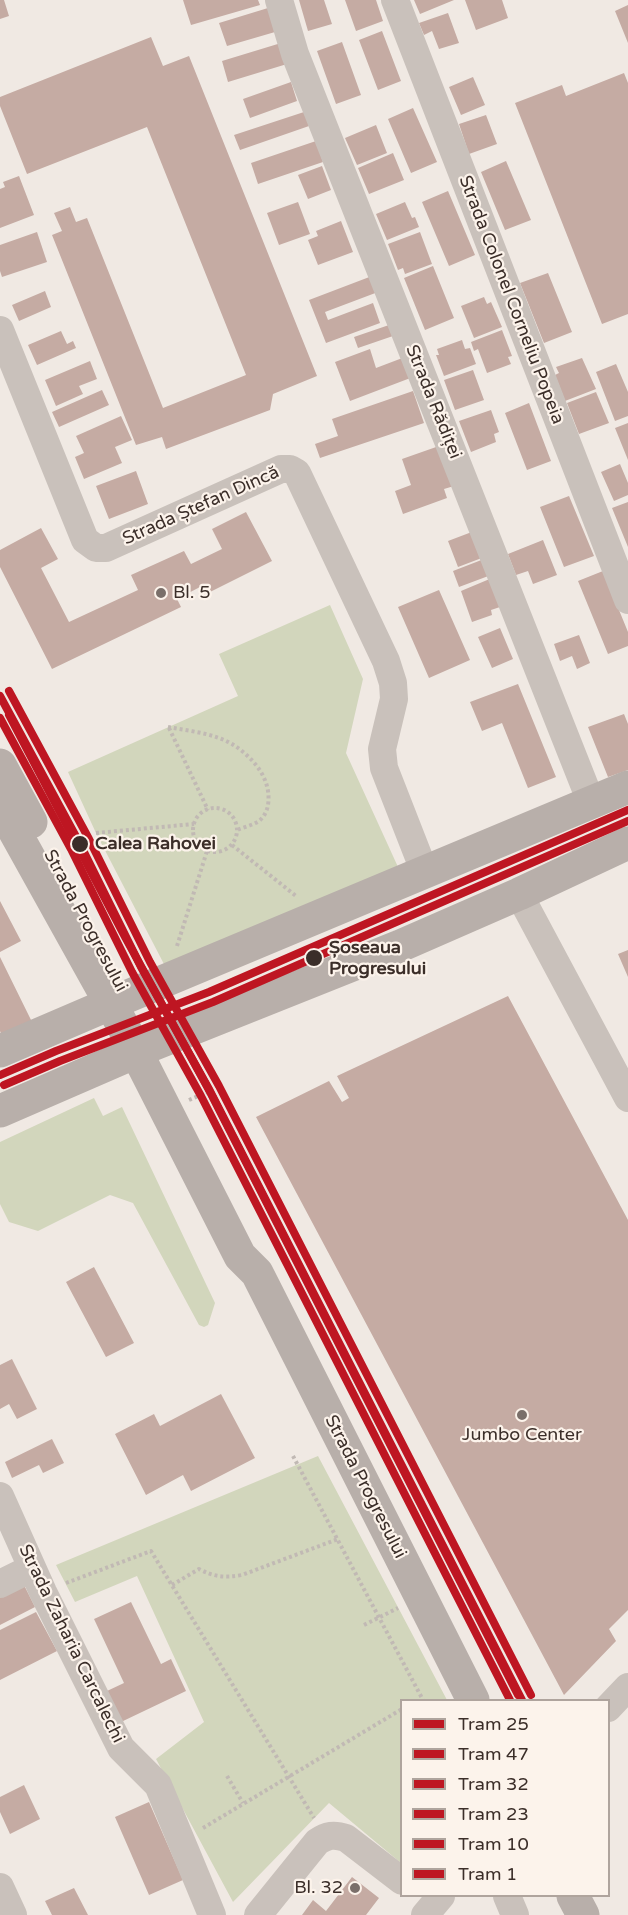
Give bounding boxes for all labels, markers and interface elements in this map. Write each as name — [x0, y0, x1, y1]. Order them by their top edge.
street label: Strada Colonel Corneliu Popeia — [454, 173, 568, 427]
street label: Strada Rădiței — [400, 342, 466, 462]
street label: Strada Ștefan Dincă — [119, 462, 283, 550]
place label: Bl. 5 — [173, 582, 210, 604]
marker: Bl. 5 — [154, 586, 168, 600]
place label: Calea Rahovei — [95, 833, 216, 855]
marker: Calea Rahovei — [70, 834, 90, 854]
street label: Strada Progresului — [38, 846, 132, 996]
place label: Șoseaua Progresului — [329, 937, 426, 980]
marker: Șoseaua Progresului — [304, 948, 324, 968]
marker: Jumbo Center — [515, 1408, 529, 1422]
street label: Strada Progresului — [320, 1412, 410, 1562]
place label: Jumbo Center — [462, 1424, 582, 1446]
street label: Strada Zaharia Carcalechi — [13, 1541, 129, 1747]
legend — [400, 1699, 610, 1897]
text: Tram 25 — [458, 1713, 529, 1735]
text: Tram 47 — [458, 1743, 529, 1765]
text: Tram 32 — [458, 1773, 529, 1795]
text: Tram 23 — [458, 1803, 529, 1825]
text: Tram 10 — [458, 1833, 529, 1855]
text: Tram 1 — [458, 1863, 517, 1885]
place label: Bl. 32 — [294, 1877, 343, 1899]
marker: Bl. 32 — [348, 1881, 362, 1895]

